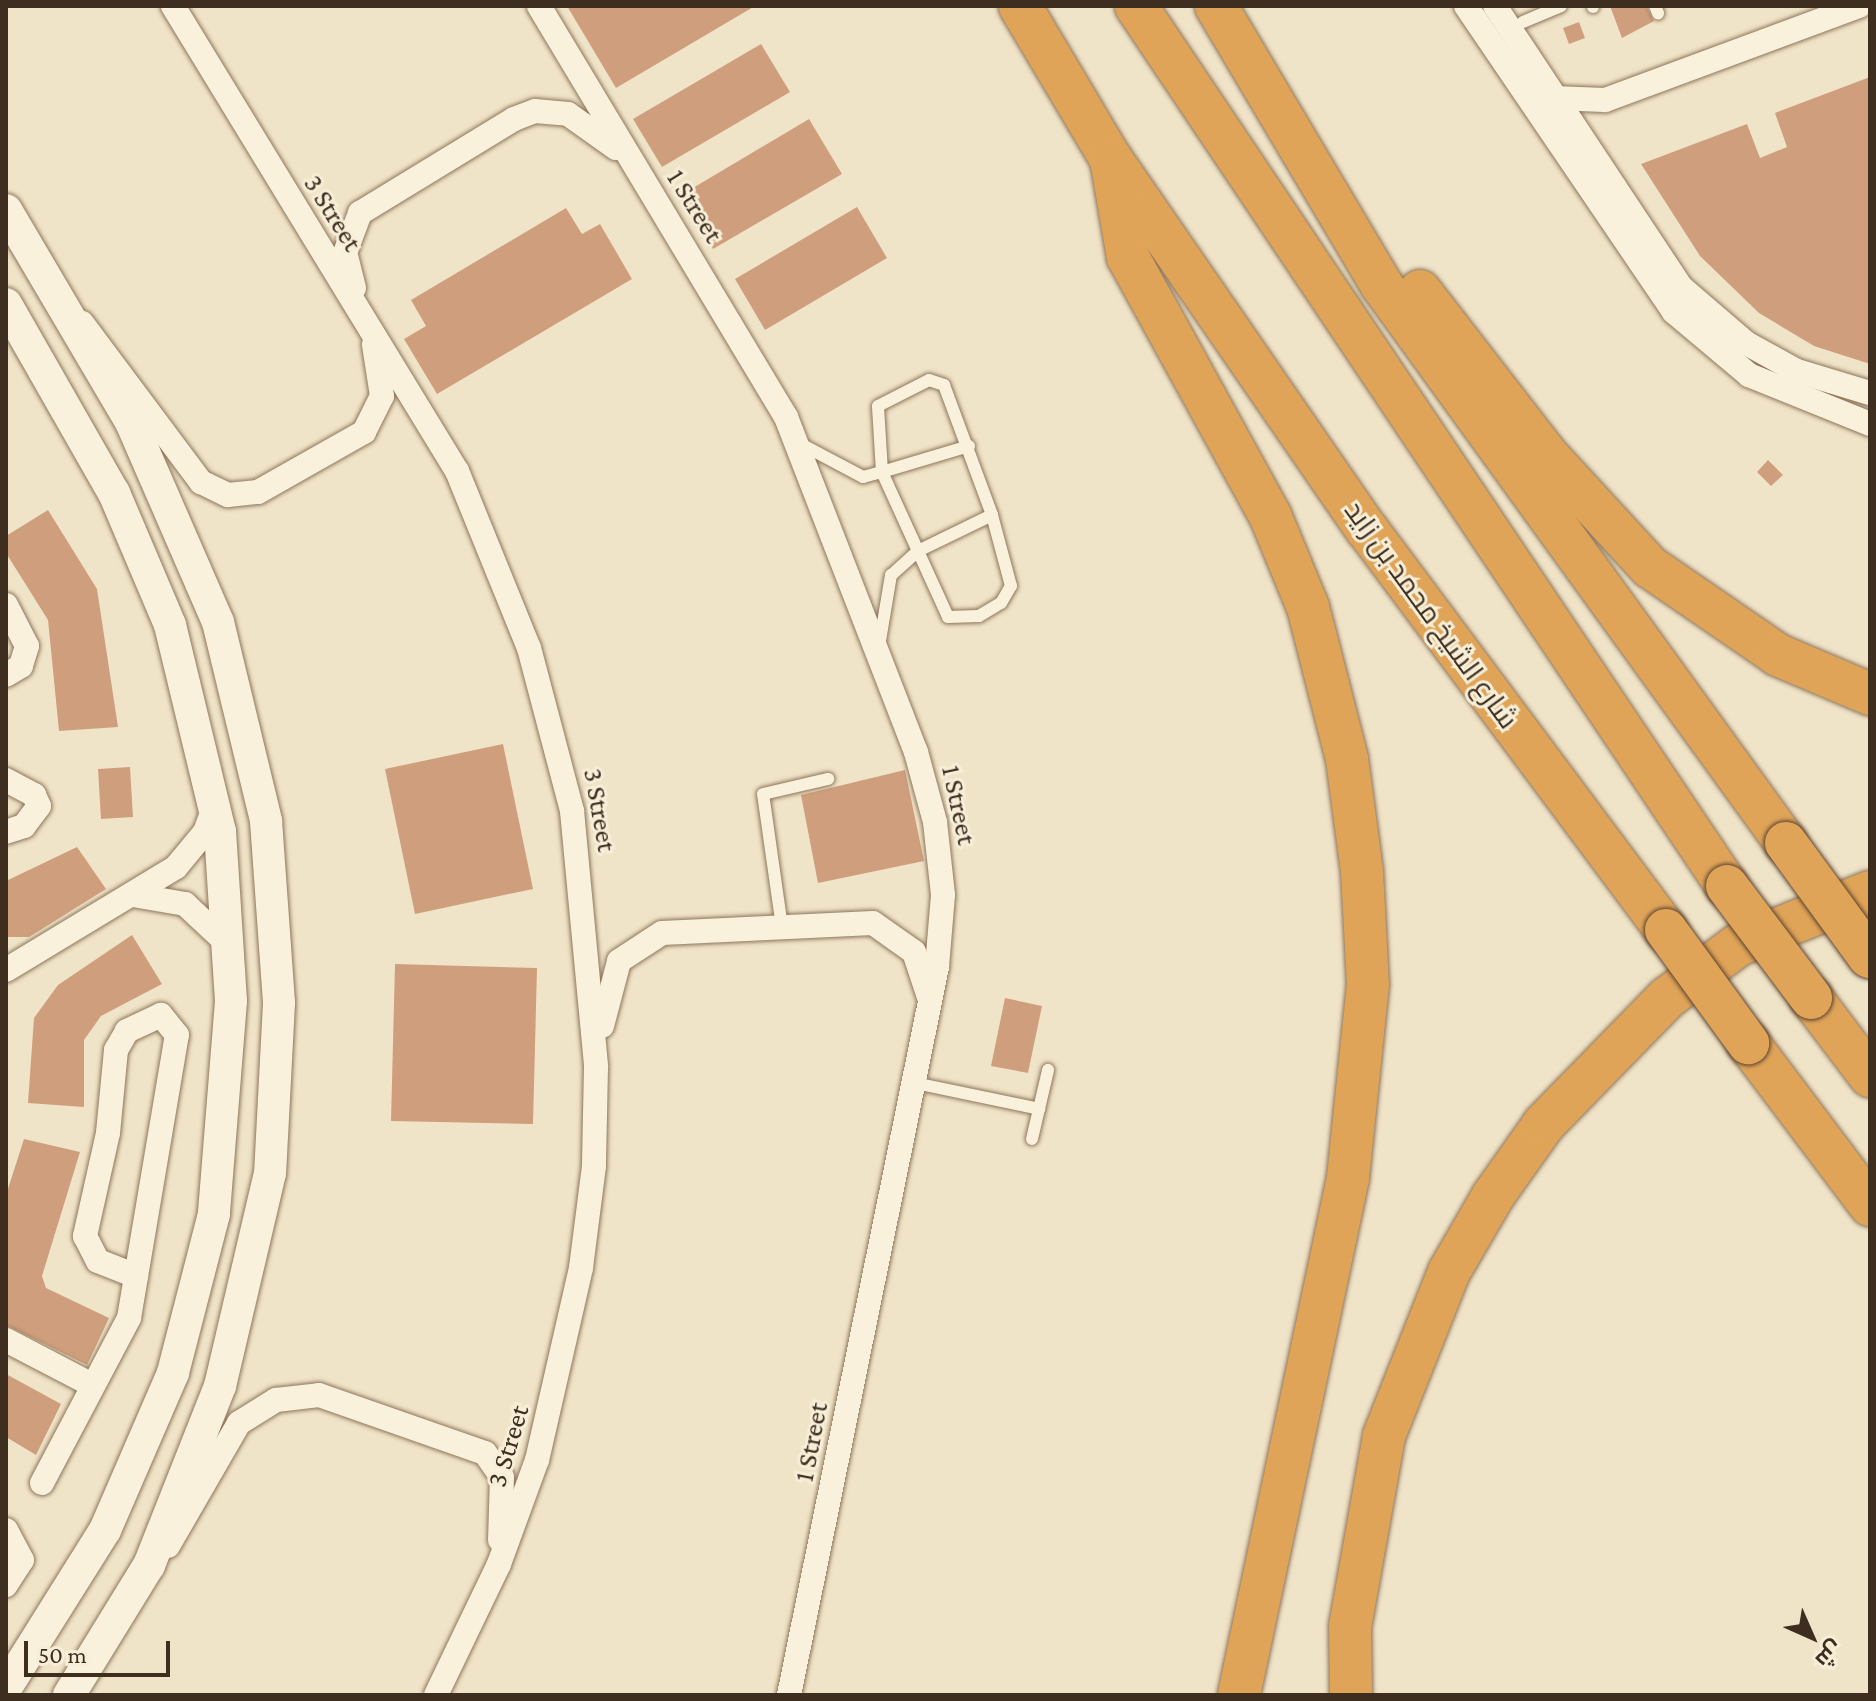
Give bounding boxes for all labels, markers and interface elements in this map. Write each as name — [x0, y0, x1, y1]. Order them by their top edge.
street label: 1 Street — [660, 163, 730, 249]
street label: 3 Street — [296, 168, 370, 258]
street label: شارع الشيخ محمد بن زايد — [1337, 494, 1525, 736]
street label: 1 Street — [934, 762, 984, 848]
street label: 3 Street — [576, 766, 624, 854]
street label: 1 Street — [787, 1399, 835, 1485]
street label: 3 Street — [480, 1401, 536, 1491]
north arrow — [1772, 1597, 1852, 1677]
scale bar — [28, 1625, 174, 1675]
text: ش — [1811, 1635, 1848, 1673]
text: 50 m — [38, 1641, 87, 1668]

